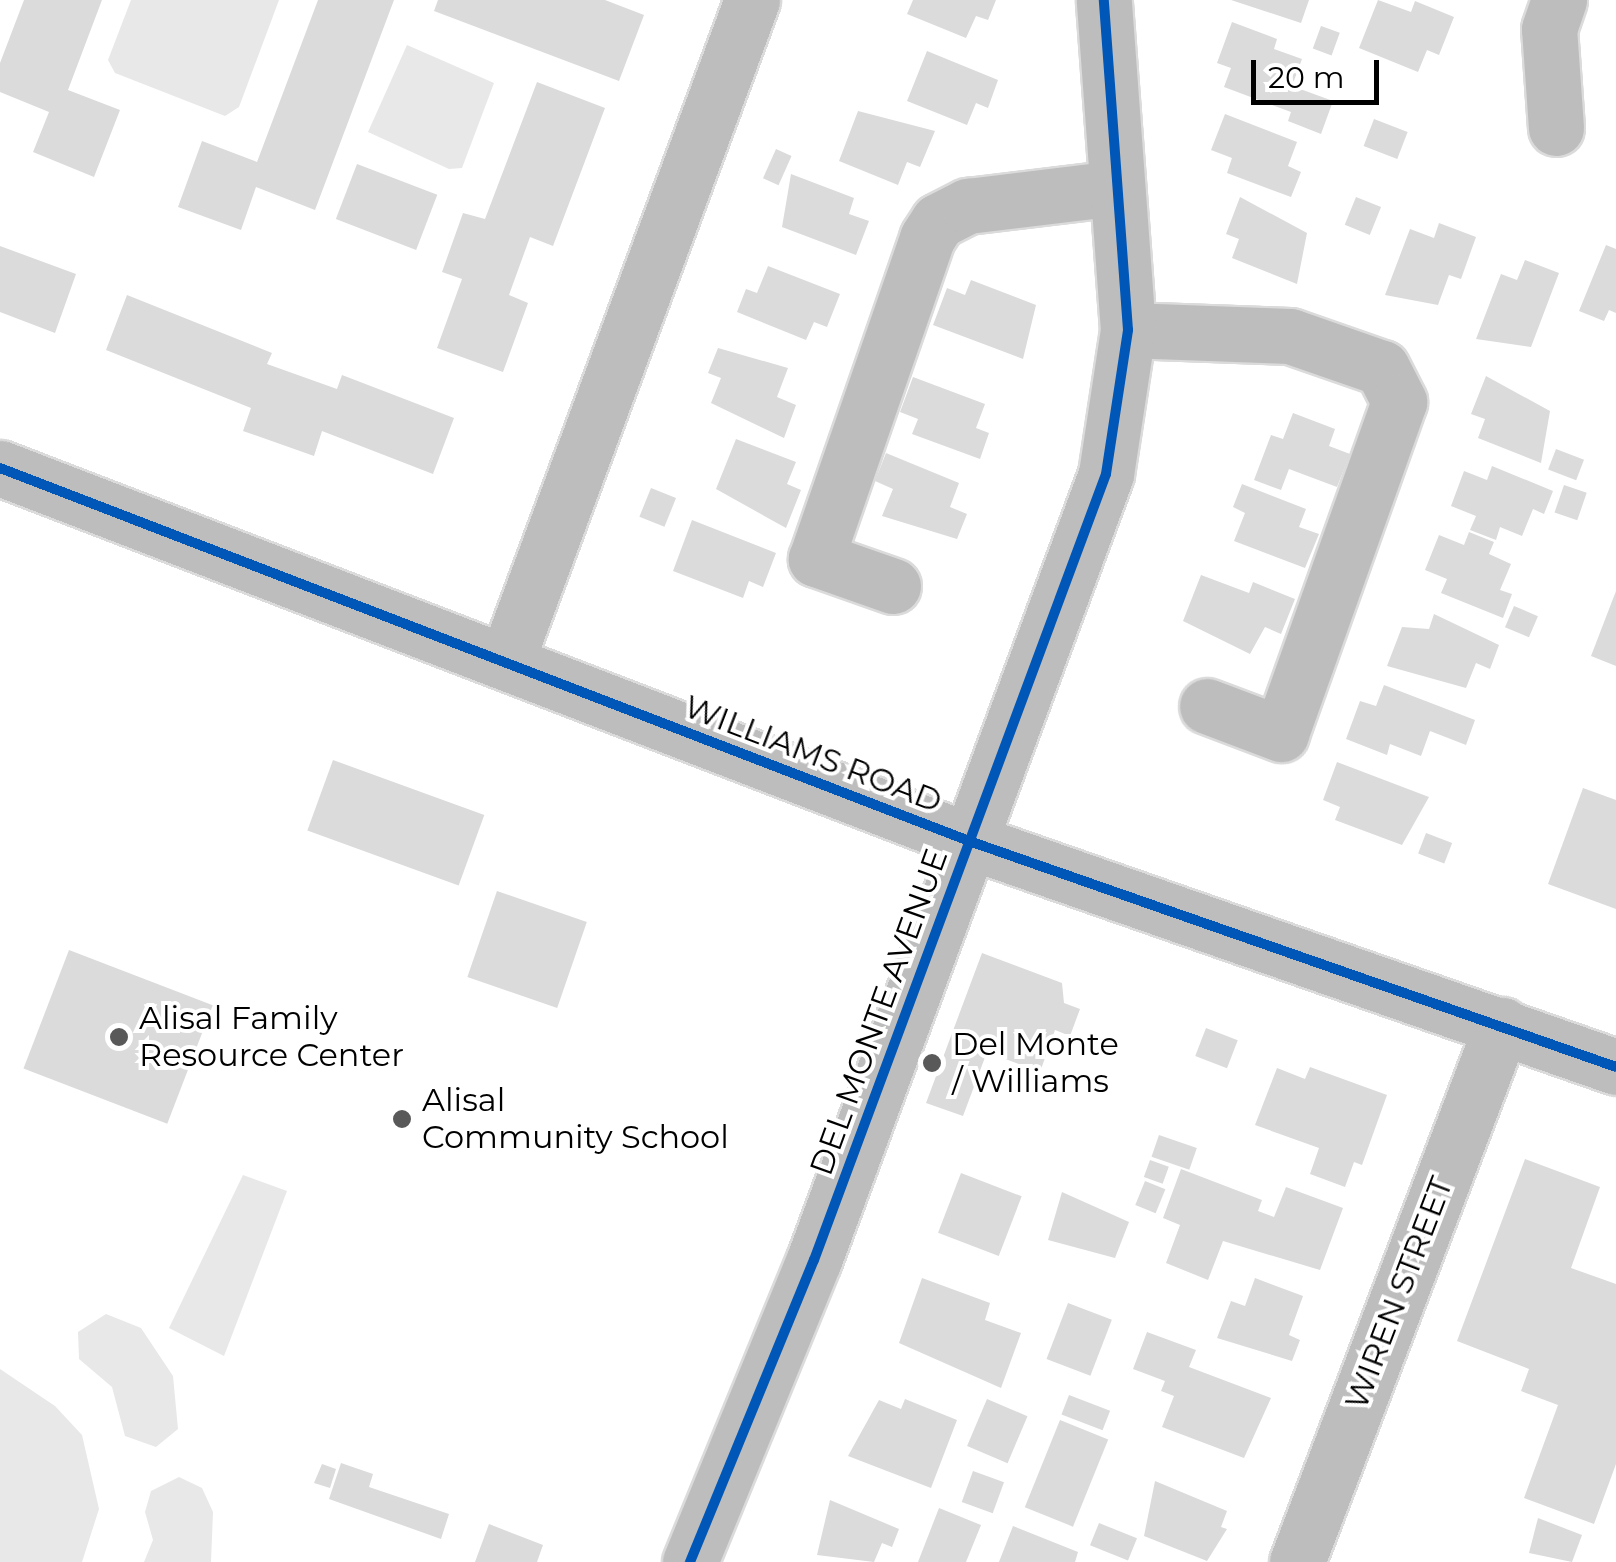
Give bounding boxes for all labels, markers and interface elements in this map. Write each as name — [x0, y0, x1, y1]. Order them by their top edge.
scale bar — [1256, 40, 1384, 102]
text: 20 m — [1268, 59, 1345, 96]
street label: WILLIAMS ROAD — [679, 687, 947, 821]
street label: DEL MONTE AVENUE — [802, 844, 956, 1180]
place label: Alisal Family Resource Center — [139, 1000, 404, 1075]
marker: Alisal Family Resource Center — [108, 1026, 130, 1048]
place label: Del Monte / Williams — [952, 1026, 1119, 1101]
marker: Del Monte / Williams — [921, 1052, 943, 1074]
place label: Alisal Community School — [422, 1082, 729, 1157]
marker: Alisal Community School — [391, 1108, 413, 1130]
street label: WIREN STREET — [1337, 1171, 1461, 1415]

